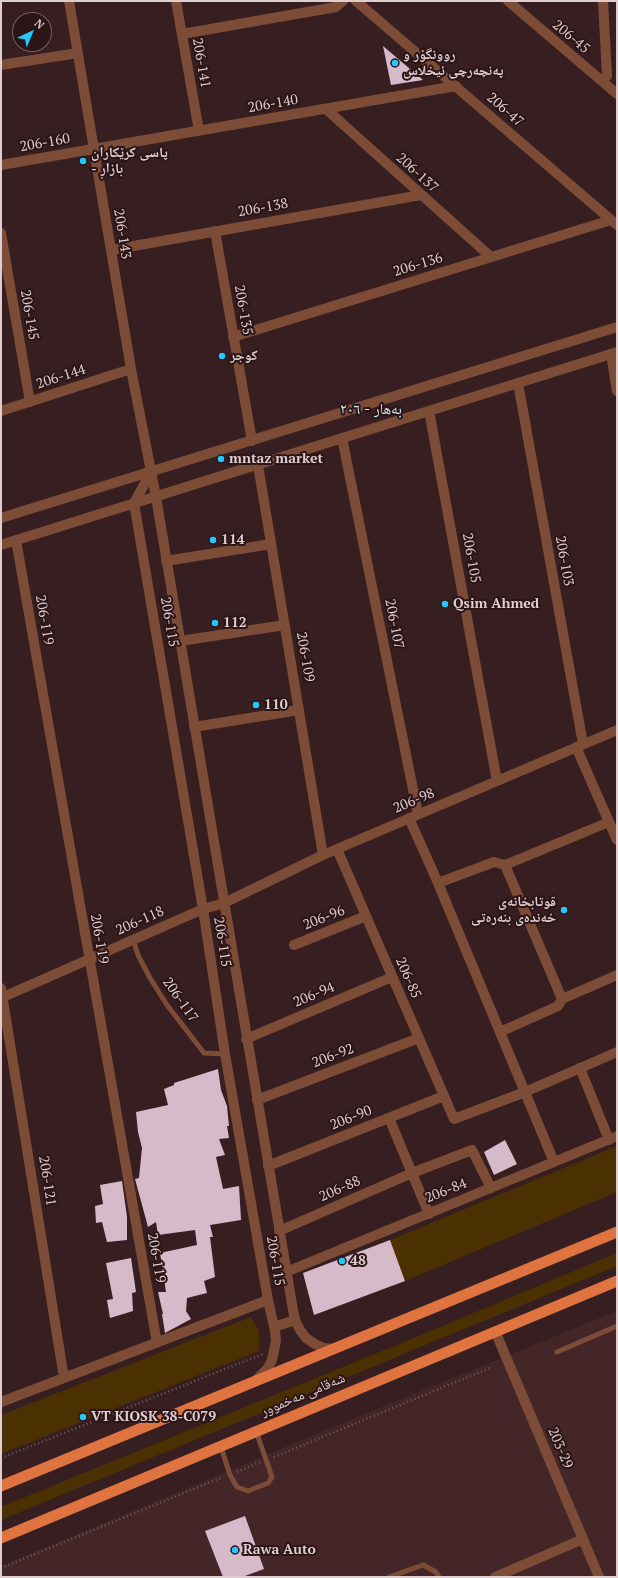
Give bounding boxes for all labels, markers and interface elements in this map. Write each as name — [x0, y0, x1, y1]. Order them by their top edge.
north arrow — [12, 12, 52, 52]
text: N — [32, 16, 48, 32]
street label: 206-45 — [549, 17, 593, 57]
street label: 206-141 — [188, 37, 214, 89]
place label: روونگۆر و په‌نچه‌رچی ئیخلاس — [403, 47, 503, 80]
marker: روونگۆر و په‌نچه‌رچی ئیخلاس — [390, 58, 400, 68]
street label: 206-47 — [483, 89, 527, 131]
street label: 206-140 — [247, 91, 299, 117]
street label: 206-160 — [19, 130, 71, 156]
place label: پاسی کرێکاران - بازاڕ — [91, 145, 168, 178]
street label: 206-137 — [393, 150, 441, 196]
marker: پاسی کرێکاران - بازاڕ — [78, 156, 88, 166]
street label: 206-138 — [237, 195, 289, 221]
street label: 206-143 — [110, 208, 134, 260]
street label: 206-136 — [391, 250, 445, 280]
street label: 206-135 — [230, 284, 256, 336]
street label: 206-145 — [16, 289, 42, 341]
place label: كوجر — [230, 348, 258, 364]
marker: كوجر — [217, 351, 227, 361]
street label: 206-144 — [34, 361, 88, 393]
district label: بەهار - ٢٠٦ — [340, 401, 402, 419]
place label: mntaz market — [229, 451, 323, 467]
marker: mntaz market — [216, 454, 226, 464]
place label: 114 — [221, 532, 245, 548]
street label: 206-105 — [458, 532, 484, 584]
marker: 114 — [208, 535, 218, 545]
street label: 206-103 — [551, 535, 577, 587]
street label: 206-119 — [31, 594, 57, 646]
street label: 206-115 — [156, 596, 182, 648]
place label: Qsim Ahmed — [453, 596, 539, 612]
street label: 206-107 — [381, 598, 407, 650]
marker: Qsim Ahmed — [440, 599, 450, 609]
place label: 112 — [223, 615, 247, 631]
marker: 112 — [210, 618, 220, 628]
street label: 206-109 — [292, 631, 318, 683]
place label: 110 — [264, 697, 288, 713]
marker: 110 — [251, 700, 261, 710]
street label: 206-98 — [391, 785, 437, 817]
place label: قوتابخانەی خەندەی بنەرەتی — [471, 894, 556, 926]
street label: 206-96 — [301, 902, 347, 934]
street label: 206-118 — [113, 903, 167, 939]
marker: قوتابخانەی خەندەی بنەرەتی — [559, 905, 569, 915]
street label: 206-119 — [86, 913, 112, 965]
street label: 206-115 — [210, 916, 234, 968]
street label: 206-85 — [392, 955, 424, 1001]
street label: 206-117 — [159, 974, 201, 1026]
street label: 206-94 — [291, 979, 337, 1011]
street label: 206-92 — [310, 1040, 356, 1072]
street label: 206-90 — [328, 1102, 374, 1134]
street label: 206-121 — [35, 1155, 59, 1207]
street label: 206-88 — [317, 1173, 363, 1205]
street label: 206-84 — [423, 1175, 469, 1207]
street label: 206-119 — [143, 1232, 169, 1284]
street label: 206-115 — [262, 1235, 288, 1287]
place label: 48 — [350, 1253, 366, 1269]
marker: 48 — [337, 1256, 347, 1266]
street label: شەقامی مەخموور — [258, 1370, 348, 1420]
place label: VT KIOSK 38-C079 — [91, 1409, 216, 1425]
marker: VT KIOSK 38-C079 — [78, 1412, 88, 1422]
street label: 203-29 — [544, 1425, 576, 1471]
place label: Rawa Auto — [243, 1542, 316, 1558]
marker: Rawa Auto — [230, 1545, 240, 1555]

